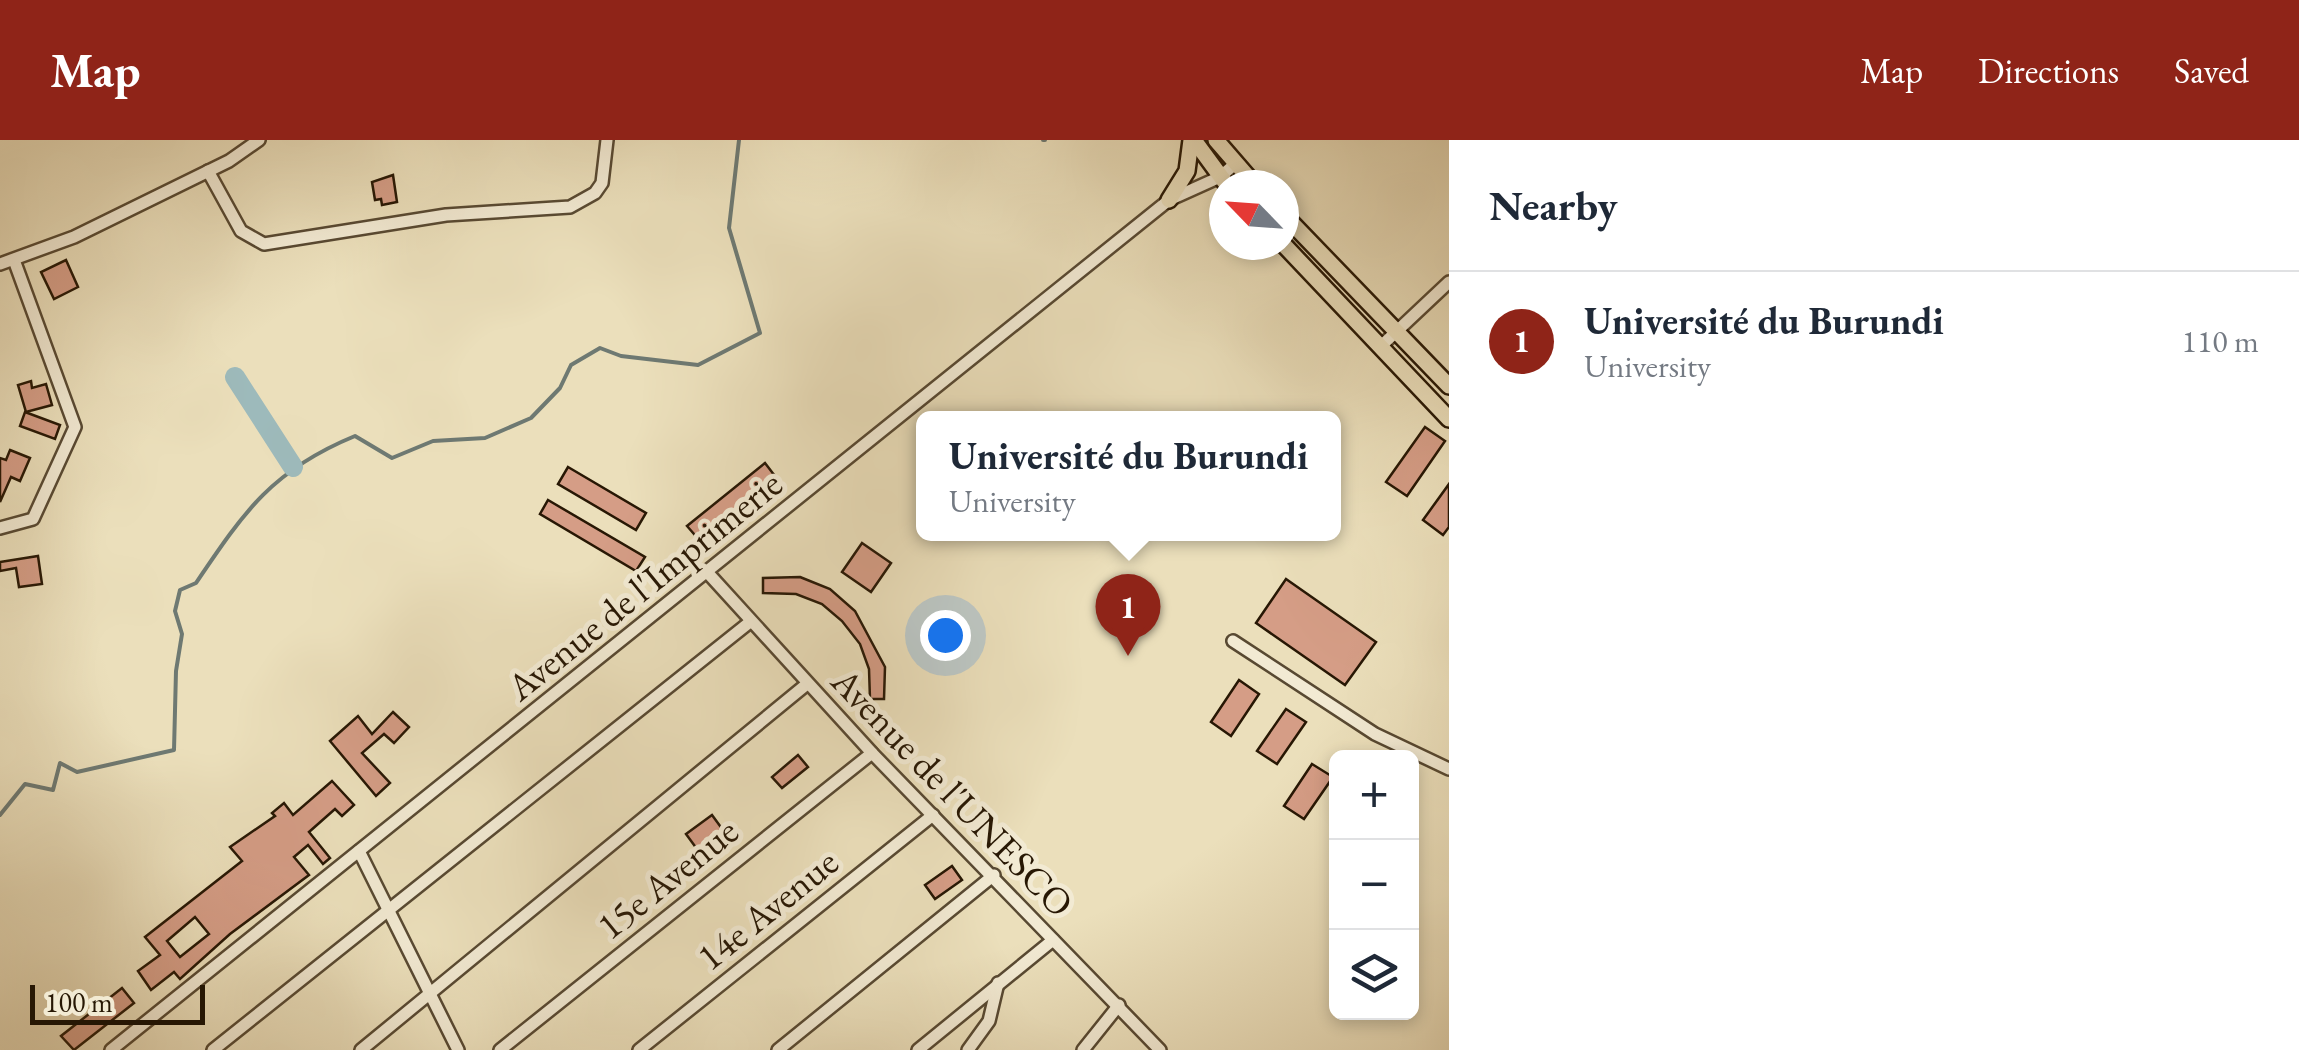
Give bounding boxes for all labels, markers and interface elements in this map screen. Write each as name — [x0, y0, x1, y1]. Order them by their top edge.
text: Map — [50, 39, 141, 101]
text: Map — [1860, 48, 1923, 93]
text: Directions — [1978, 48, 2119, 93]
text: Saved — [2174, 48, 2249, 93]
north arrow — [1209, 170, 1299, 260]
text: Nearby — [1489, 178, 1618, 233]
text: Université du Burundi — [1584, 296, 1944, 345]
text: 1 — [1513, 320, 1530, 362]
text: 110 m — [2182, 320, 2259, 362]
text: University — [1584, 345, 1711, 387]
popup — [916, 411, 1341, 541]
text: Université du Burundi — [949, 431, 1308, 480]
street label: Avenue de l'Imprimerie — [496, 459, 792, 712]
text: University — [949, 480, 1076, 522]
pin: 1 — [1096, 574, 1160, 656]
your location — [920, 610, 971, 661]
street label: Avenue de l'UNESCO — [821, 656, 1085, 927]
map controls — [1329, 750, 1419, 1020]
button: + — [1329, 750, 1419, 840]
street label: 15e Avenue — [586, 806, 748, 950]
street label: 14e Avenue — [686, 837, 848, 981]
button: − — [1329, 840, 1419, 930]
button: layers — [1329, 930, 1419, 1020]
scale bar — [30, 980, 205, 1024]
text: 100 m — [45, 984, 113, 1020]

